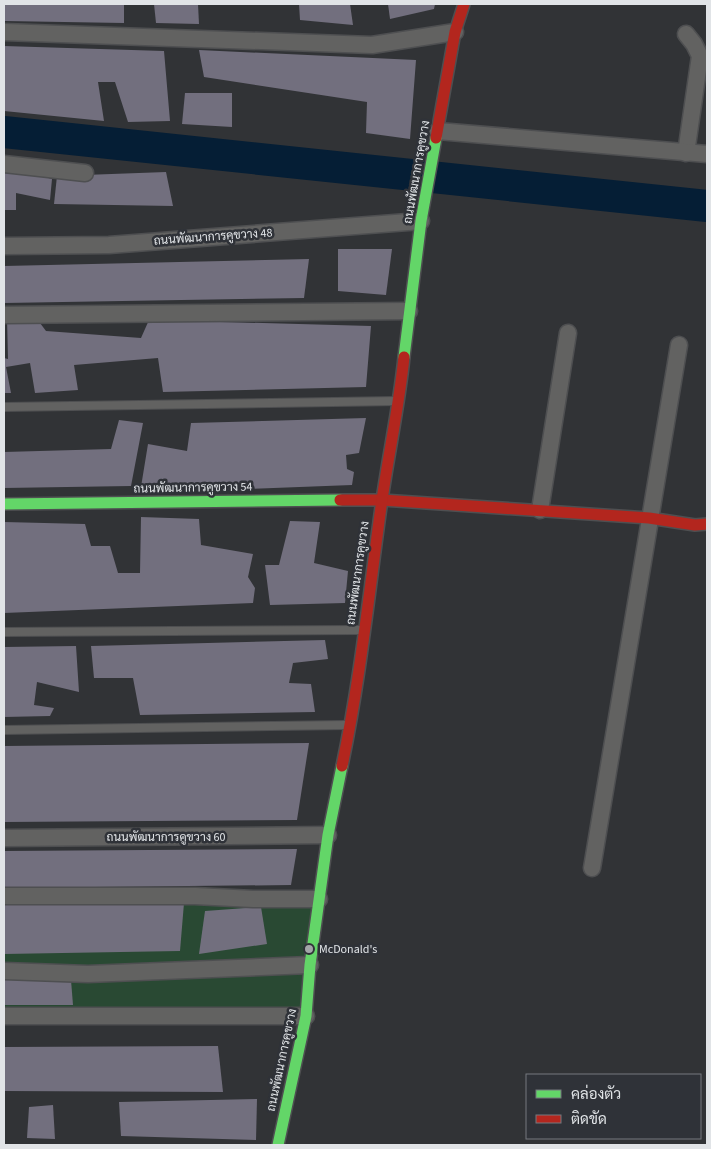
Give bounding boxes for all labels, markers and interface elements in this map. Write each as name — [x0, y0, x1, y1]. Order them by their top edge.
street label: ถนนพัฒนาการคูขวาง — [400, 119, 434, 225]
street label: ถนนพัฒนาการคูขวาง 48 — [153, 224, 273, 250]
street label: ถนนพัฒนาการคูขวาง 54 — [133, 478, 253, 498]
street label: ถนนพัฒนาการคูขวาง — [342, 520, 374, 626]
street label: ถนนพัฒนาการคูขวาง 60 — [107, 829, 226, 846]
place label: McDonald's — [319, 941, 377, 958]
marker: McDonald's — [303, 943, 315, 955]
street label: ถนนพัฒนาการคูขวาง — [263, 1007, 301, 1113]
legend — [526, 1074, 701, 1139]
text: คล่องตัว — [571, 1084, 621, 1105]
text: ติดขัด — [571, 1109, 607, 1130]

